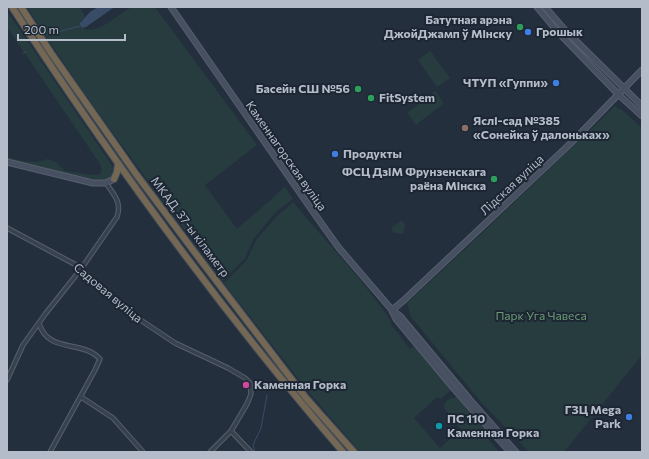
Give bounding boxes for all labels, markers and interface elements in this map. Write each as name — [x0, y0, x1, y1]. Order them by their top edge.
place label: Батутная арэна ДжойДжамп ў Мінску — [384, 12, 512, 40]
scale bar — [18, 16, 125, 42]
text: 200 m — [24, 22, 59, 36]
marker: Батутная арэна ДжойДжамп ў Мінску — [515, 22, 525, 32]
place label: Грошык — [536, 24, 583, 38]
marker: Грошык — [523, 27, 533, 37]
place label: ЧТУП «Гуппи» — [463, 75, 548, 89]
marker: ЧТУП «Гуппи» — [551, 78, 561, 88]
place label: Басейн СШ №56 — [256, 81, 350, 95]
marker: Басейн СШ №56 — [353, 84, 363, 94]
place label: FitSystem — [379, 90, 435, 104]
marker: FitSystem — [366, 93, 376, 103]
street label: Каменнагорская вуліца — [244, 98, 330, 213]
place label: Яслі-сад №385 «Сонейка ў далоньках» — [473, 113, 610, 141]
marker: Яслі-сад №385 «Сонейка ў далоньках» — [460, 123, 470, 133]
place label: Продукты — [343, 146, 402, 160]
marker: Продукты — [330, 149, 340, 159]
street label: Лідская вуліца — [477, 151, 546, 217]
place label: ФСЦ ДзіМ Фрунзенскага раёна Мінска — [342, 164, 486, 192]
street label: МКАД, 37-ы кіламетр — [149, 174, 233, 279]
marker: ФСЦ ДзіМ Фрунзенскага раёна Мінска — [489, 174, 499, 184]
street label: Садовая вуліца — [72, 259, 146, 325]
park label: Парк Уга Чавеса — [495, 308, 587, 322]
place label: Каменная Горка — [254, 377, 346, 391]
marker: Каменная Горка — [241, 380, 251, 390]
place label: ГЗЦ Mega Park — [565, 402, 621, 430]
place label: ПС 110 Каменная Горка — [447, 411, 539, 439]
marker: ГЗЦ Mega Park — [624, 412, 634, 422]
marker: ПС 110 Каменная Горка — [434, 421, 444, 431]

